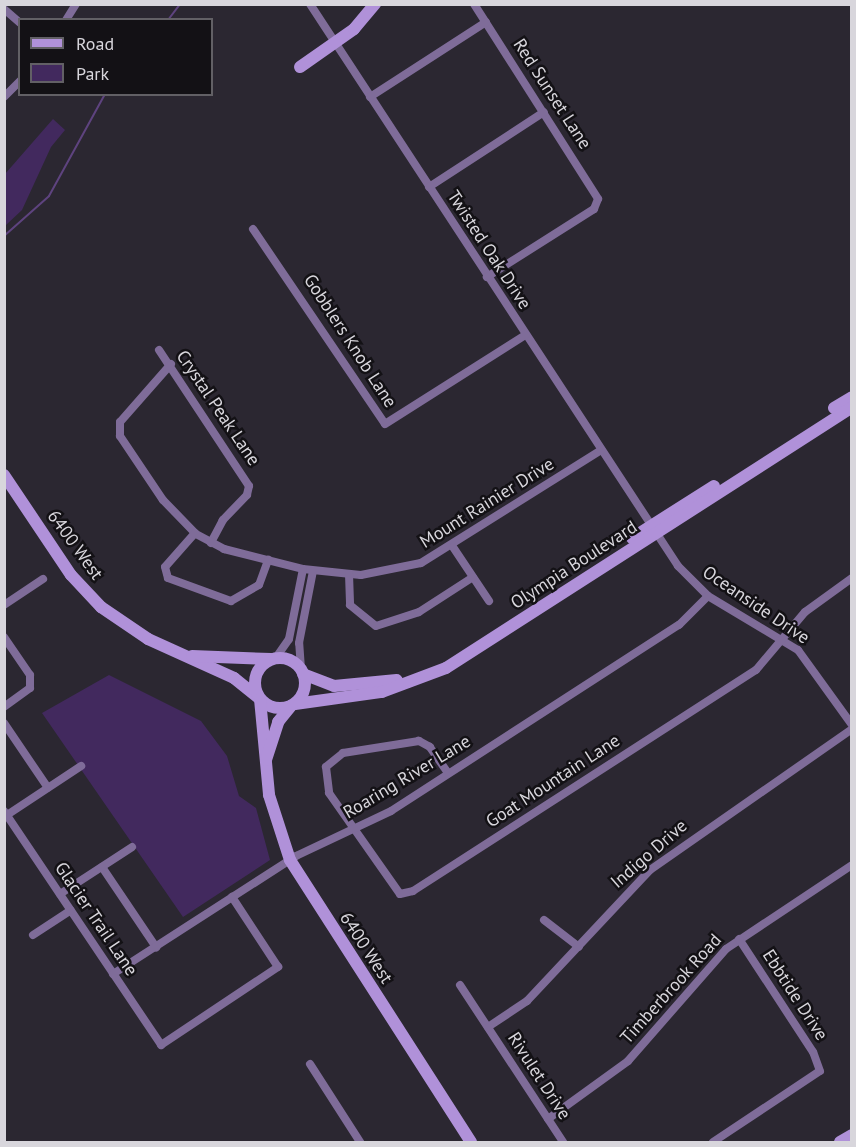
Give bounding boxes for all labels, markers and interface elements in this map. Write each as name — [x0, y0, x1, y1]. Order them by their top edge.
legend — [18, 18, 213, 96]
text: Road — [76, 32, 114, 55]
street label: Red Sunset Lane — [508, 35, 596, 153]
text: Park — [76, 62, 109, 85]
street label: Twisted Oak Drive — [442, 186, 536, 314]
street label: Gobblers Knob Lane — [299, 270, 401, 412]
street label: Crystal Peak Lane — [171, 346, 265, 470]
street label: Mount Rainier Drive — [416, 453, 558, 553]
street label: 6400 West — [42, 506, 108, 584]
street label: Olympia Boulevard — [507, 516, 641, 614]
street label: Oceanside Drive — [698, 561, 814, 649]
street label: Roaring River Lane — [339, 730, 475, 824]
street label: Goat Mountain Lane — [482, 730, 624, 832]
street label: Indigo Drive — [606, 815, 692, 893]
street label: Glacier Trail Lane — [50, 858, 142, 980]
street label: 6400 West — [335, 908, 397, 988]
street label: Timberbrook Road — [616, 929, 726, 1049]
street label: Ebbtide Drive — [758, 946, 832, 1044]
street label: Rivulet Drive — [503, 1028, 575, 1124]

